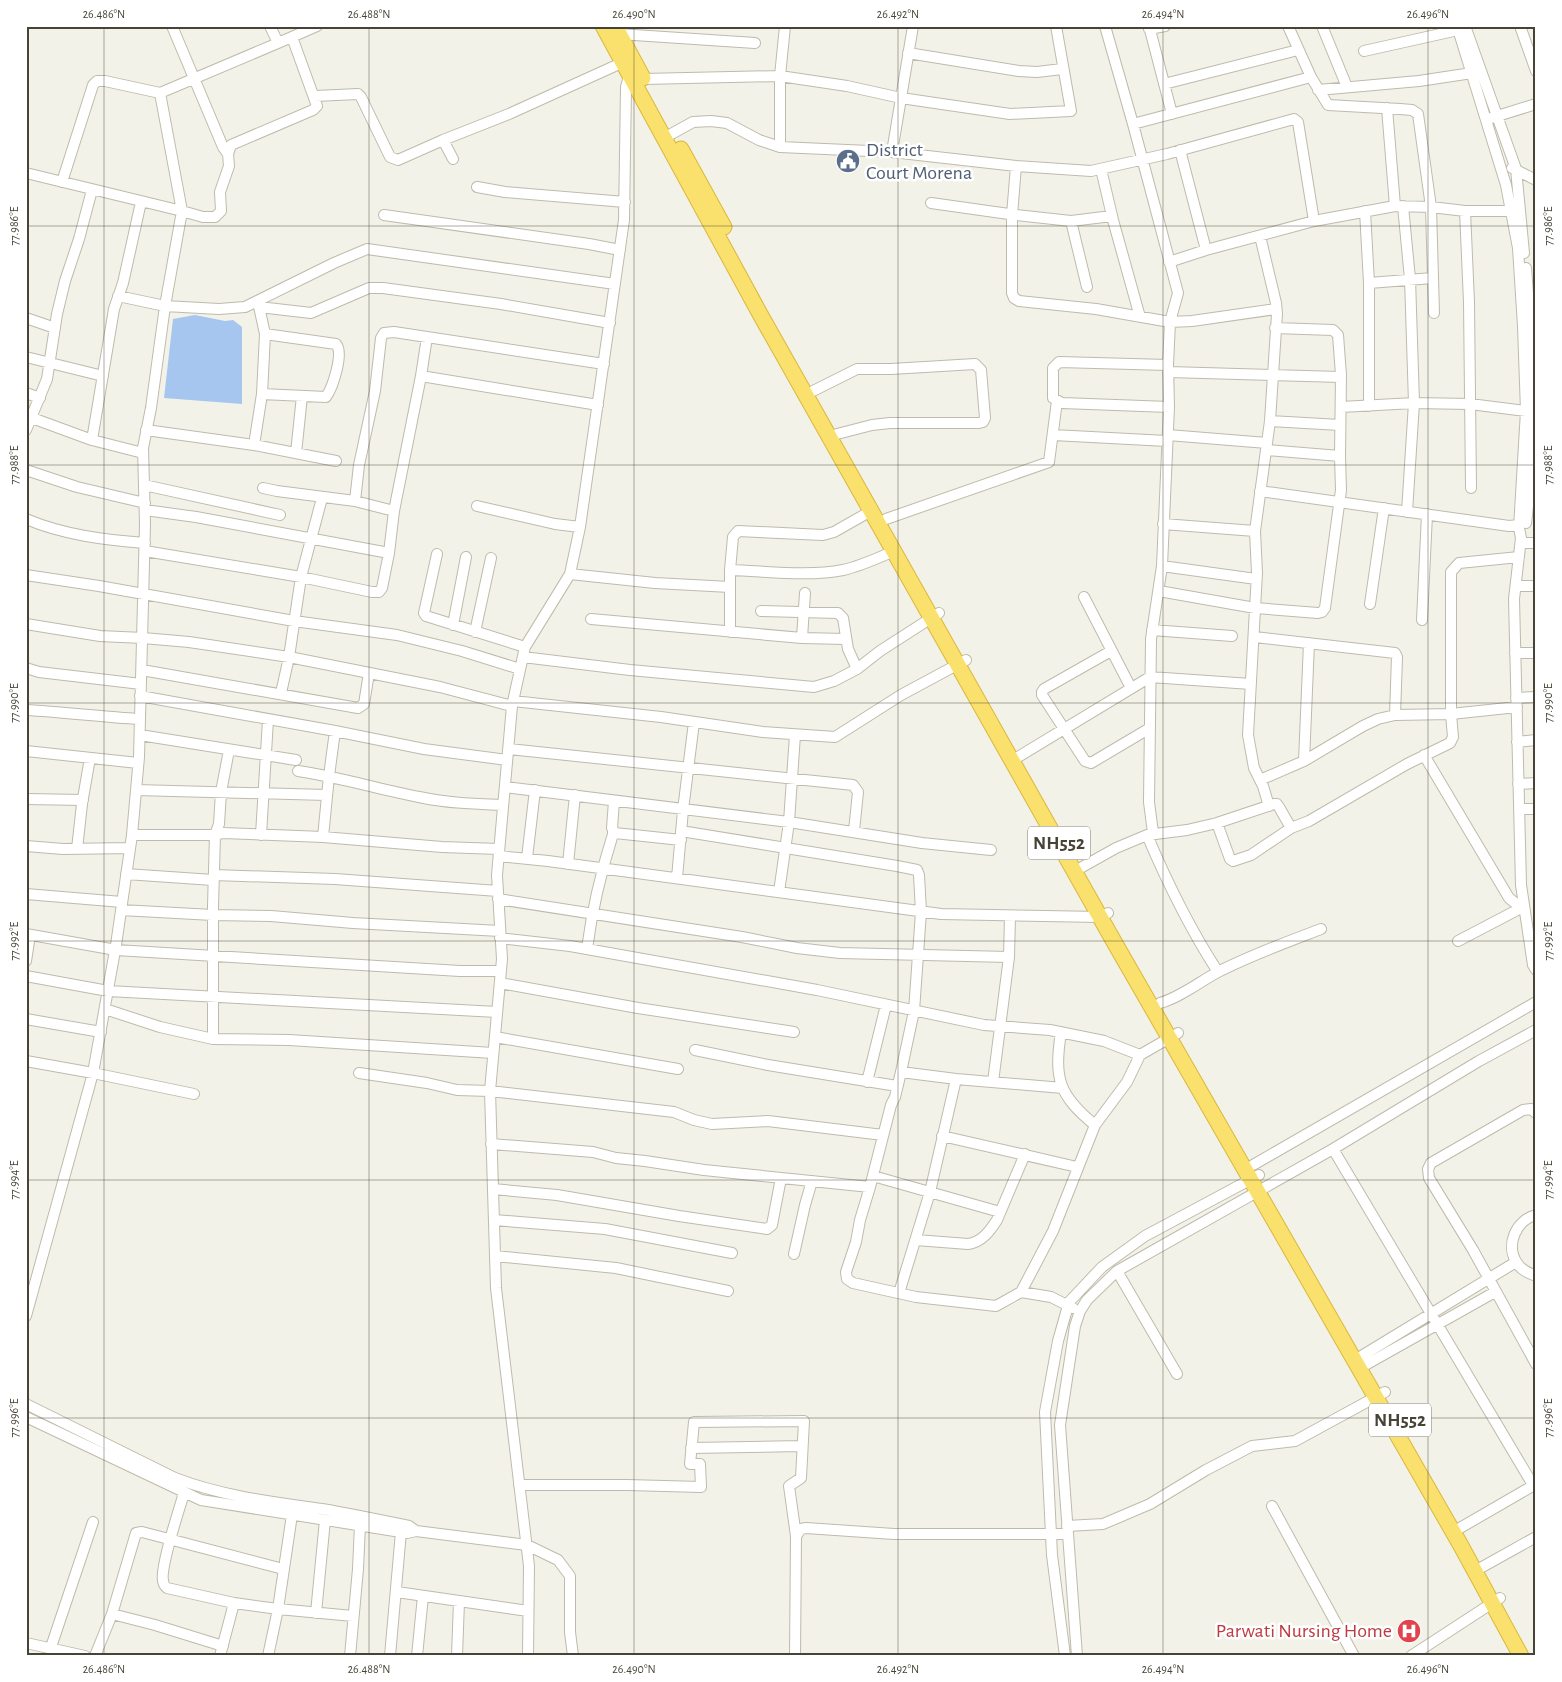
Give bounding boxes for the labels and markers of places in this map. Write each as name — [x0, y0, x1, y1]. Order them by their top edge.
place label: District Court Morena — [866, 140, 972, 183]
public building icon: District Court Morena — [835, 148, 861, 174]
hospital icon: Parwati Nursing Home — [1396, 1618, 1422, 1644]
place label: Parwati Nursing Home — [1216, 1621, 1392, 1641]

